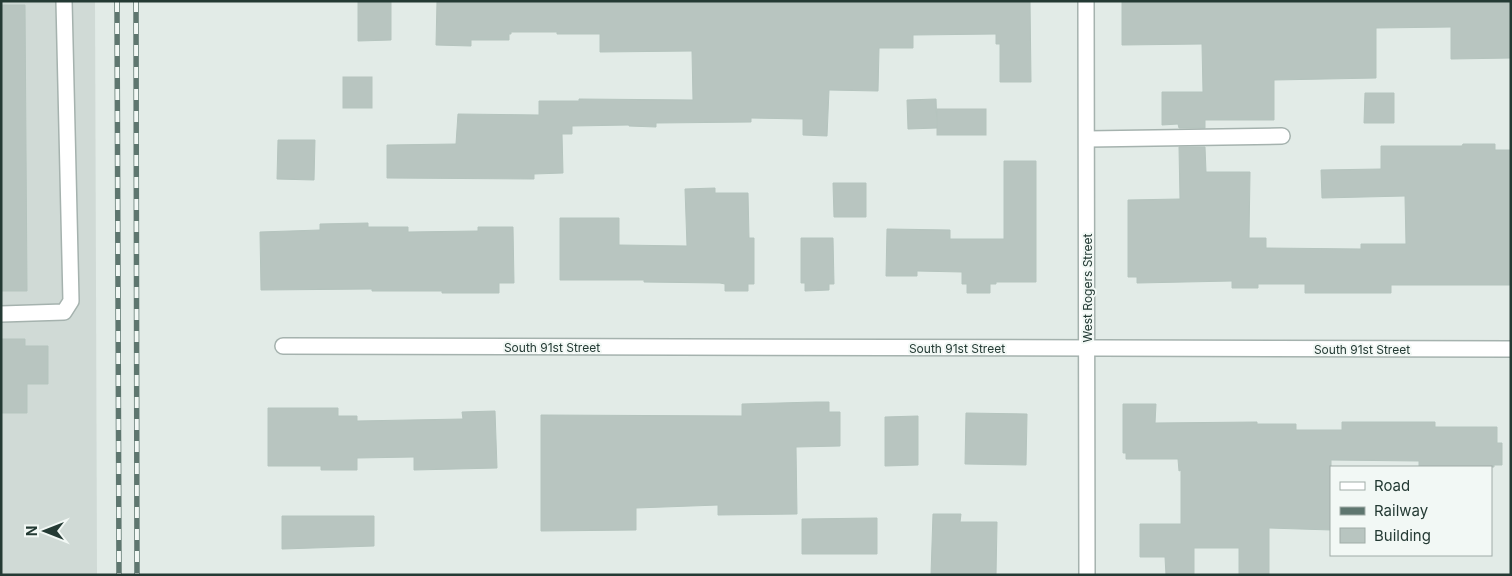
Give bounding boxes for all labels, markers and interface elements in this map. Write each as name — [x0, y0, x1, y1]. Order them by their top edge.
street label: West Rogers Street — [1080, 233, 1095, 343]
street label: South 91st Street — [504, 340, 600, 355]
street label: South 91st Street — [909, 341, 1005, 356]
street label: South 91st Street — [1314, 342, 1410, 357]
legend — [1330, 466, 1492, 556]
text: Road — [1374, 476, 1410, 495]
text: Railway — [1374, 501, 1429, 520]
north arrow — [20, 506, 70, 556]
text: N — [23, 526, 40, 536]
text: Building — [1374, 526, 1431, 545]

